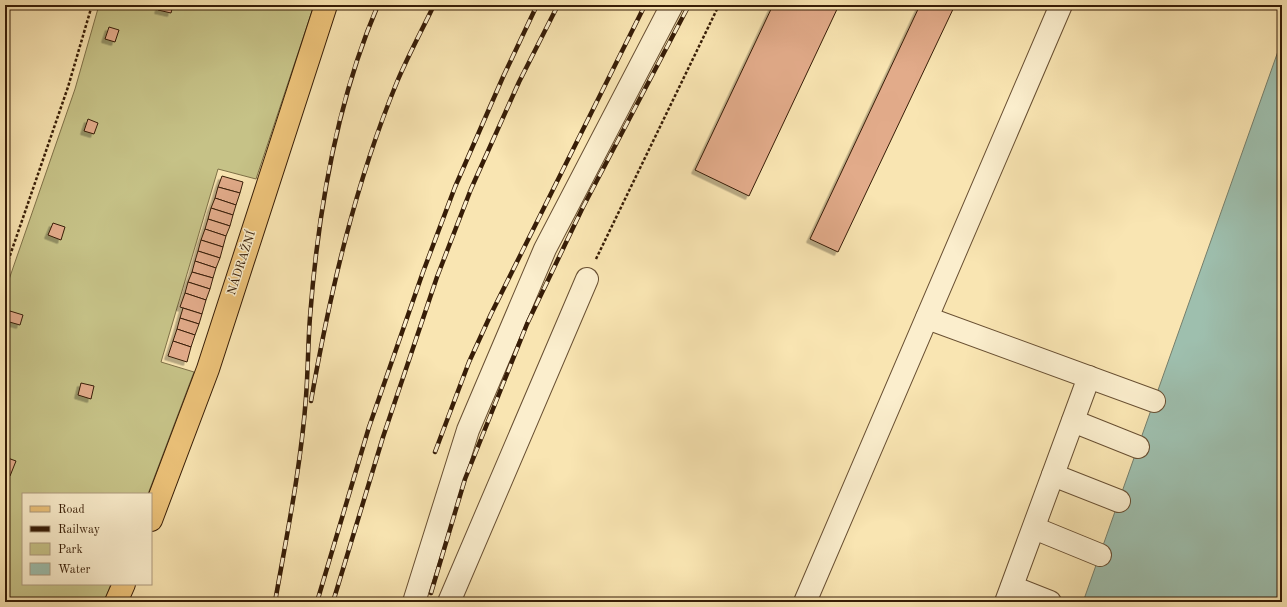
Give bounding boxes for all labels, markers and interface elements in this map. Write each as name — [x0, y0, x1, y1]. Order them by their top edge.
street label: NÁDRAŽNÍ — [222, 228, 258, 297]
legend — [22, 493, 152, 585]
text: Road — [58, 504, 85, 516]
text: Railway — [58, 524, 101, 536]
text: Park — [58, 544, 83, 556]
text: Water — [58, 564, 91, 576]

